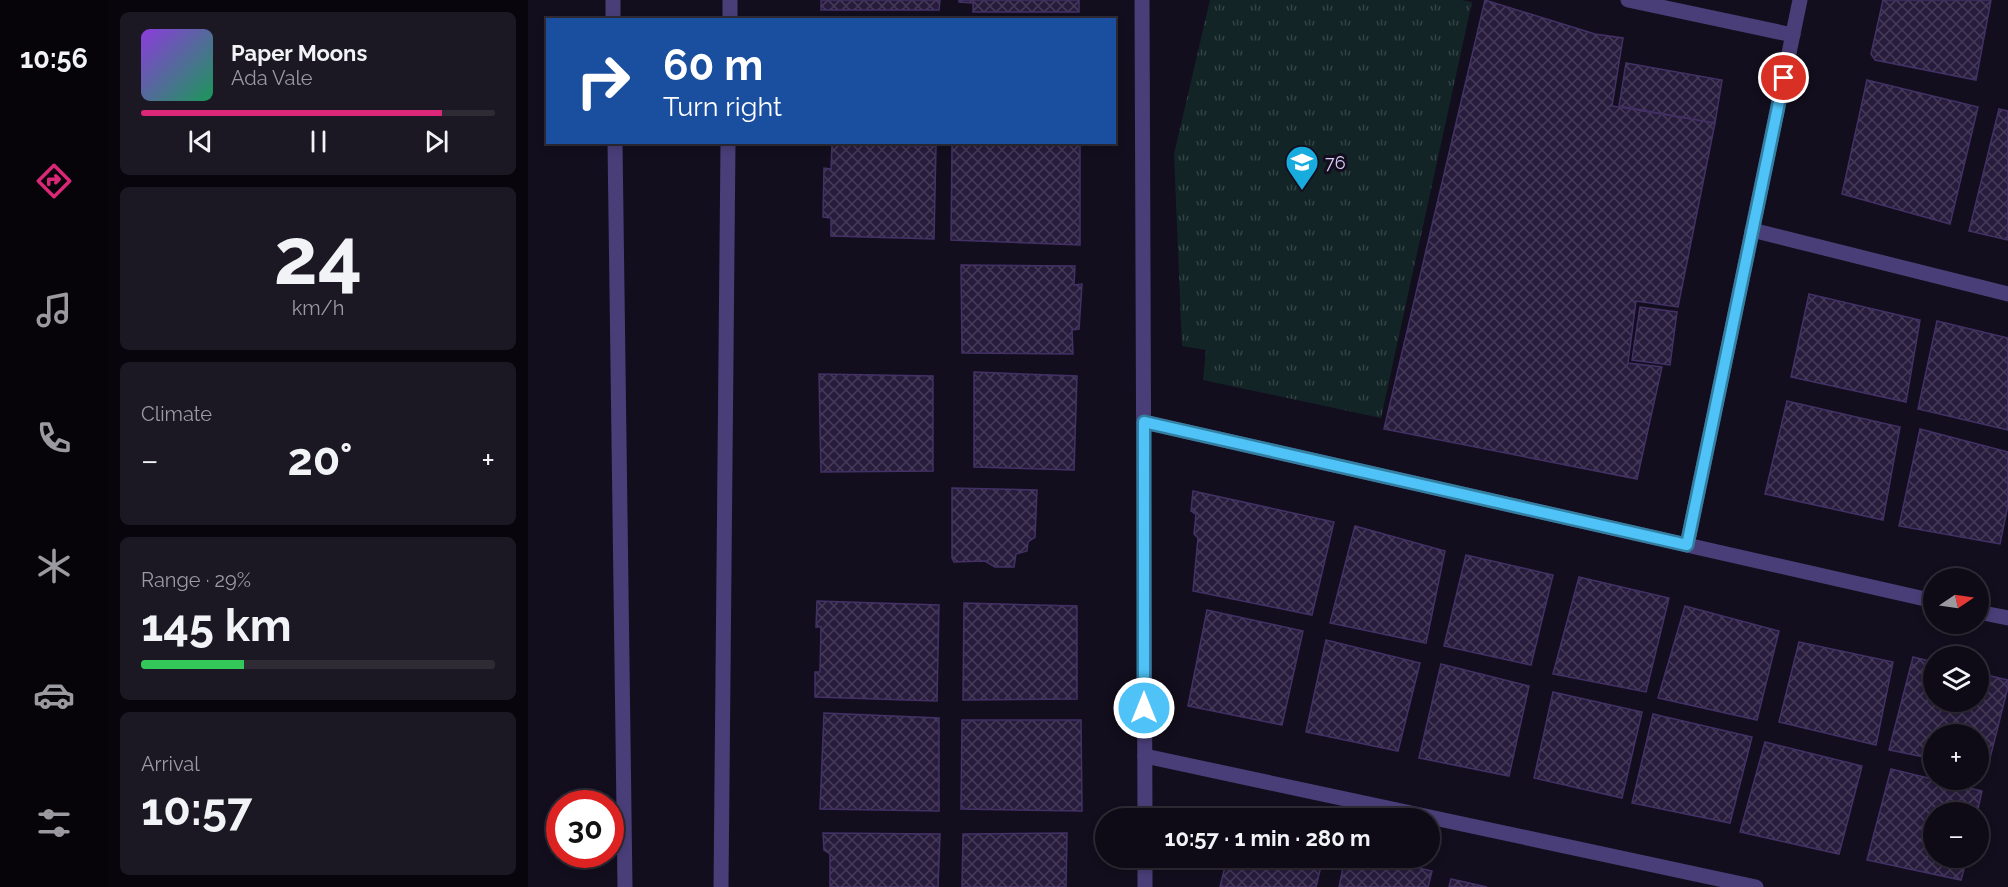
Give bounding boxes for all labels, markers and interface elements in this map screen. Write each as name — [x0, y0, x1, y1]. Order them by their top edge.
text: Paper Moons — [231, 40, 367, 66]
text: 60 m — [663, 41, 763, 90]
icon: right — [564, 42, 642, 120]
text: 10:56 — [20, 43, 88, 74]
pin — [1758, 52, 1809, 103]
icon: arrive — [1767, 61, 1800, 94]
text: Ada Vale — [231, 66, 313, 90]
text: Turn right — [663, 91, 782, 122]
icon: previous — [184, 125, 217, 158]
icon: pause — [302, 125, 335, 158]
icon: next — [420, 125, 453, 158]
school or university icon: 76 — [1284, 144, 1320, 191]
place label: 76 — [1325, 152, 1346, 173]
icon: directions — [33, 160, 75, 202]
text: 24 — [274, 211, 362, 302]
icon: music — [33, 289, 75, 331]
text: km/h — [292, 296, 344, 320]
text: Climate — [141, 402, 212, 426]
icon: phone — [33, 417, 75, 459]
text: 20° — [287, 433, 353, 486]
text: − — [141, 441, 159, 480]
text: + — [481, 441, 495, 480]
icon: climate — [33, 545, 75, 587]
text: Range · 29% — [141, 568, 251, 592]
north arrow — [1923, 568, 1989, 634]
map controls — [1923, 568, 1989, 868]
text: 145 km — [141, 599, 292, 652]
button: layers — [1923, 646, 1989, 712]
icon: car — [33, 674, 75, 716]
position arrow — [1112, 676, 1176, 740]
button: + — [1923, 724, 1989, 790]
text: Arrival — [141, 752, 200, 776]
text: 10:57 — [141, 783, 252, 836]
speed limit sign: 30 — [546, 790, 624, 868]
icon: filters — [33, 802, 75, 844]
button: − — [1923, 802, 1989, 868]
text: 10:57 · 1 min · 280 m — [1165, 825, 1370, 851]

